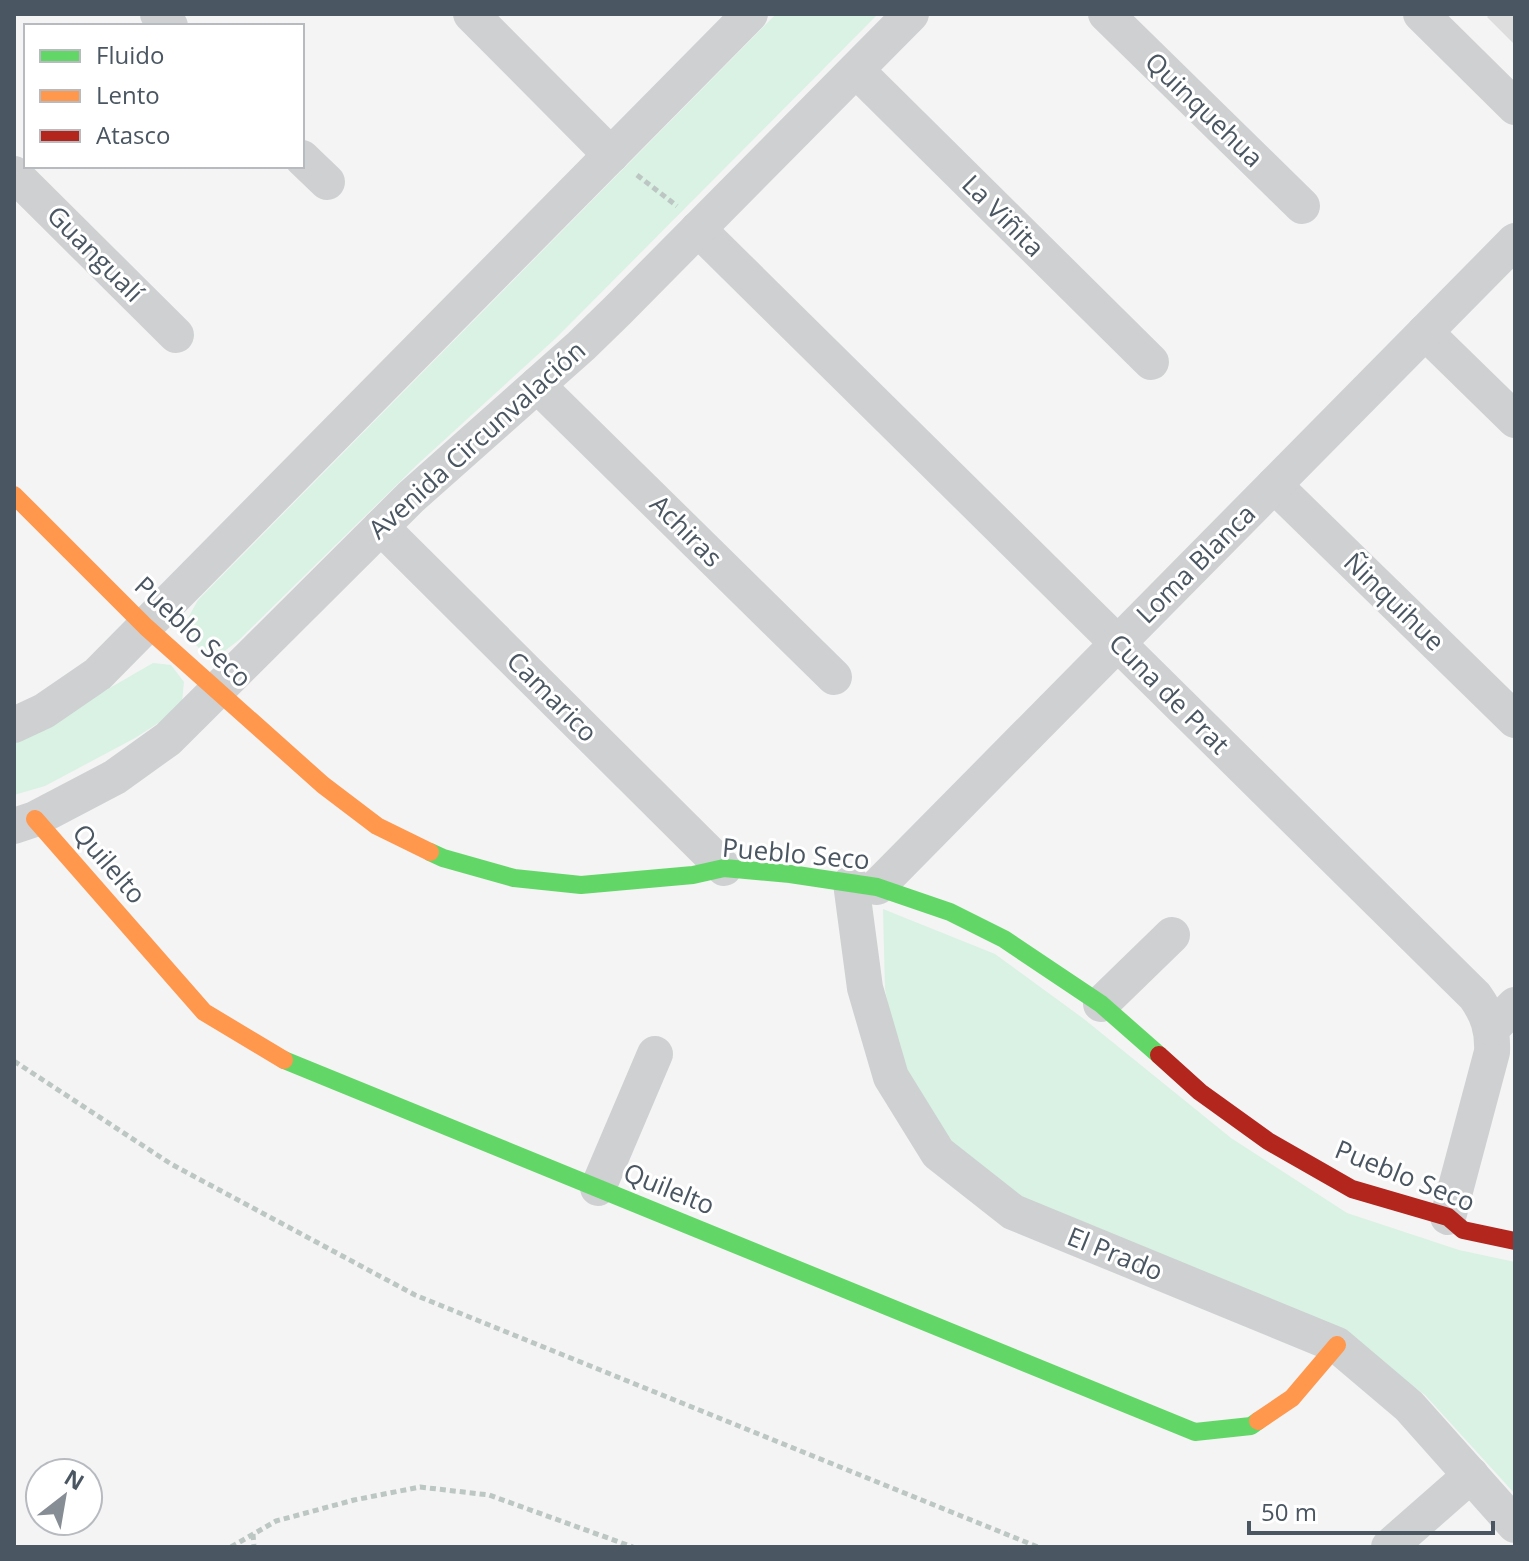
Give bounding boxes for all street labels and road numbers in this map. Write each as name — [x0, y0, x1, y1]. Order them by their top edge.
street label: Quinquehua — [1138, 44, 1272, 175]
street label: La Viñita — [955, 166, 1053, 264]
street label: Guangualí — [40, 197, 152, 310]
street label: Avenida Circunvalación — [360, 332, 593, 547]
street label: Achiras — [643, 486, 731, 574]
street label: Loma Blanca — [1128, 496, 1263, 631]
street label: Ñinquihue — [1337, 544, 1453, 658]
street label: Pueblo Seco — [127, 568, 260, 695]
street label: Cuna de Prat — [1102, 625, 1238, 761]
street label: Camarico — [499, 643, 606, 750]
street label: Quilelto — [65, 816, 155, 911]
street label: Pueblo Seco — [721, 829, 871, 877]
street label: Pueblo Seco — [1330, 1131, 1481, 1219]
street label: Quilelto — [618, 1154, 720, 1223]
street label: El Prado — [1062, 1218, 1168, 1288]

